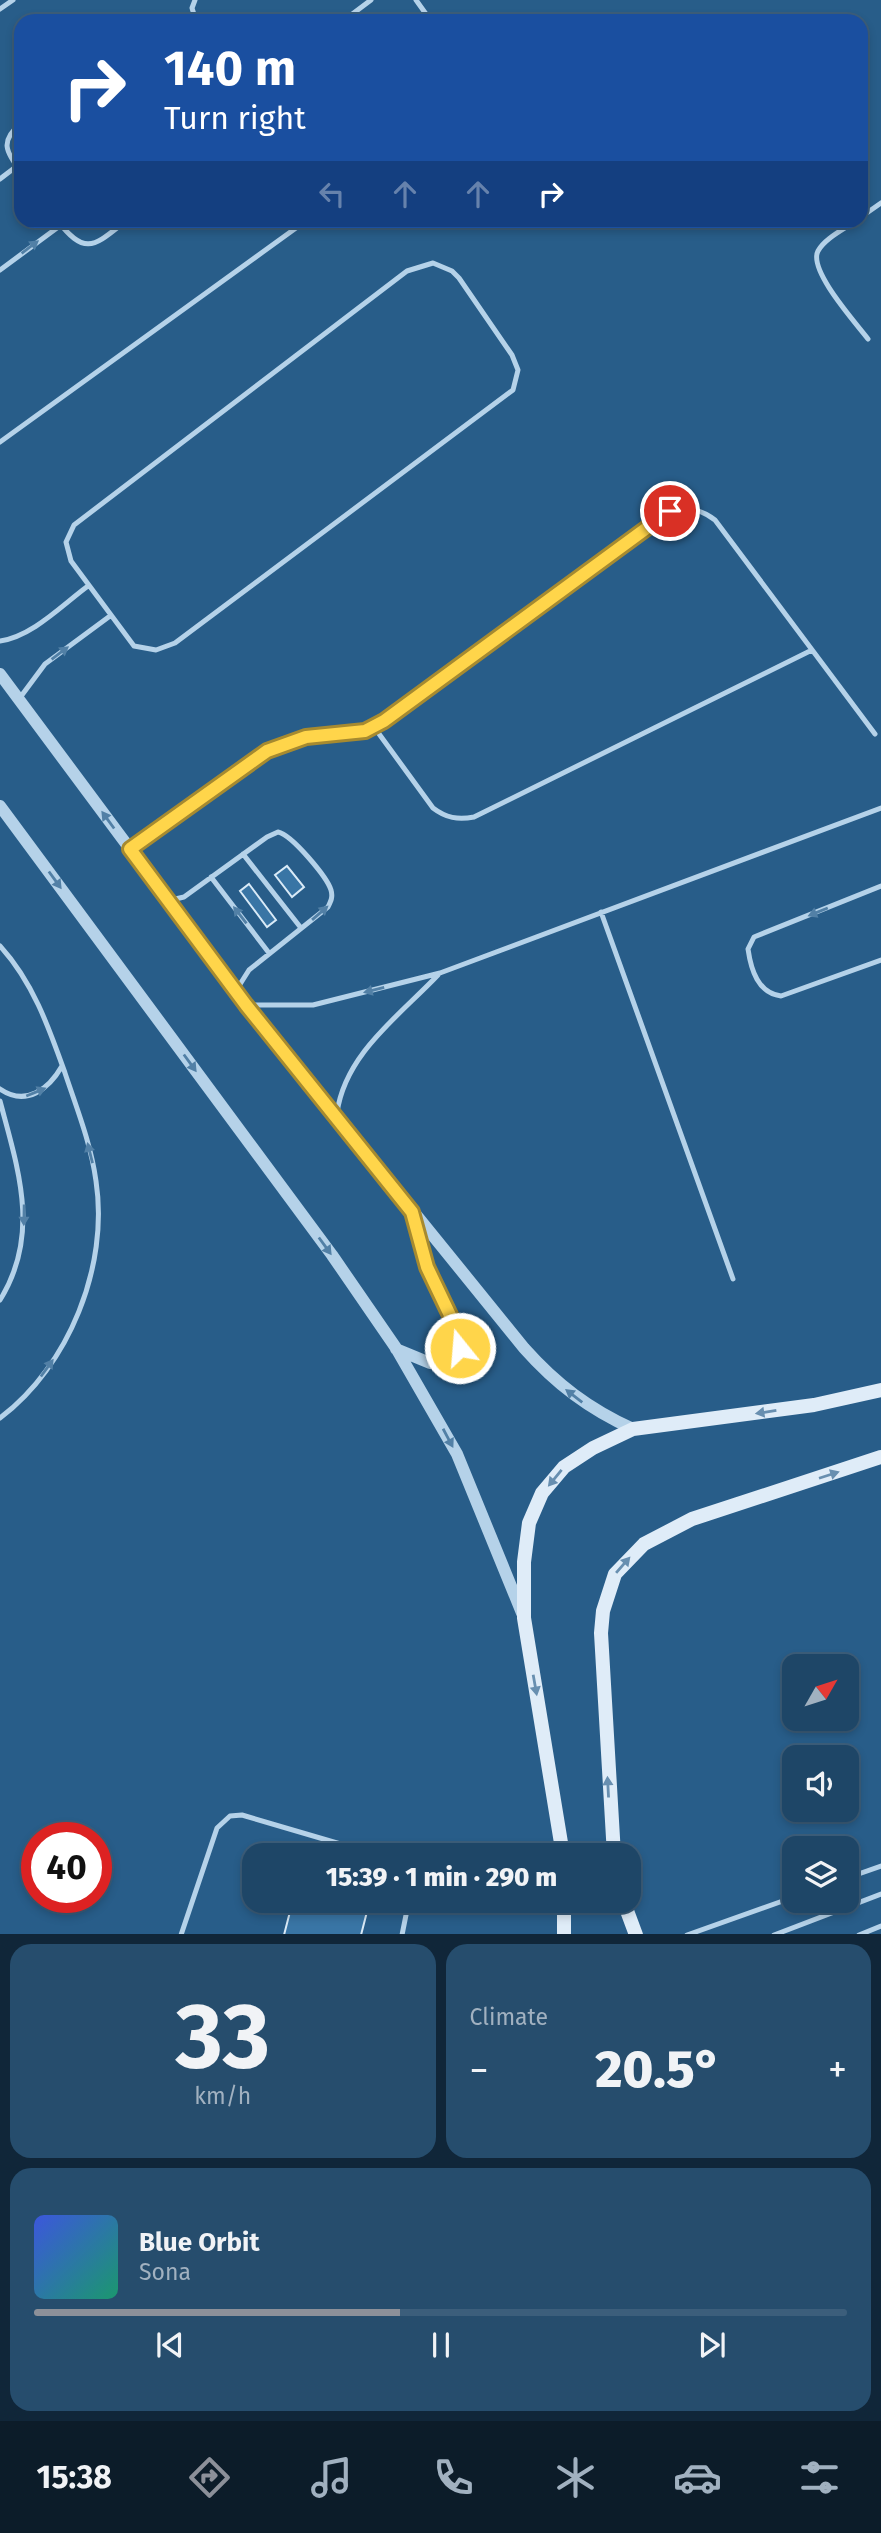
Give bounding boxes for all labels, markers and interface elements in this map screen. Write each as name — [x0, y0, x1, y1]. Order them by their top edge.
text: 140 m — [164, 39, 296, 98]
icon: right — [49, 42, 140, 133]
text: Turn right — [164, 99, 306, 137]
icon: left — [313, 175, 351, 213]
icon: ahead — [386, 175, 424, 213]
icon: ahead — [459, 175, 497, 213]
icon: right — [532, 175, 570, 213]
one-way arrow — [21, 241, 39, 255]
pin — [640, 481, 700, 541]
icon: arrive — [651, 492, 689, 530]
one-way arrow — [51, 646, 69, 660]
one-way arrow — [101, 811, 115, 829]
one-way arrow — [48, 871, 62, 889]
one-way arrow — [311, 905, 329, 921]
one-way arrow — [807, 906, 828, 917]
one-way arrow — [232, 907, 247, 925]
one-way arrow — [363, 985, 385, 996]
one-way arrow — [183, 1054, 197, 1072]
one-way arrow — [26, 1086, 47, 1097]
one-way arrow — [84, 1141, 95, 1163]
one-way arrow — [18, 1204, 30, 1226]
one-way arrow — [318, 1237, 332, 1255]
position arrow — [423, 1311, 497, 1385]
one-way arrow — [39, 1359, 53, 1377]
one-way arrow — [565, 1390, 583, 1404]
one-way arrow — [755, 1407, 777, 1418]
one-way arrow — [442, 1428, 454, 1447]
one-way arrow — [547, 1469, 562, 1487]
one-way arrow — [819, 1469, 840, 1479]
one-way arrow — [615, 1556, 630, 1573]
north arrow — [782, 1654, 859, 1731]
map controls — [782, 1654, 859, 1913]
one-way arrow — [530, 1674, 541, 1696]
button: sound — [782, 1745, 859, 1822]
one-way arrow — [602, 1776, 613, 1798]
speed limit sign: 40 — [21, 1822, 112, 1913]
button: layers — [782, 1836, 859, 1913]
text: 15:39 · 1 min · 290 m — [326, 1862, 557, 1893]
text: 33 — [175, 1982, 270, 2091]
text: Climate — [470, 2003, 548, 2031]
text: 20.5° — [595, 2038, 721, 2101]
text: − — [470, 2047, 489, 2093]
text: + — [828, 2047, 847, 2093]
text: km/h — [194, 2082, 251, 2110]
text: Blue Orbit — [139, 2227, 259, 2258]
text: Sona — [139, 2258, 191, 2286]
icon: previous — [151, 2326, 189, 2364]
icon: pause — [422, 2326, 460, 2364]
icon: next — [693, 2326, 731, 2364]
icon: directions — [185, 2453, 234, 2502]
icon: music — [307, 2453, 356, 2502]
icon: phone — [429, 2453, 478, 2502]
icon: climate — [551, 2453, 600, 2502]
icon: car — [673, 2453, 722, 2502]
icon: filters — [795, 2453, 844, 2502]
text: 15:38 — [37, 2458, 112, 2496]

